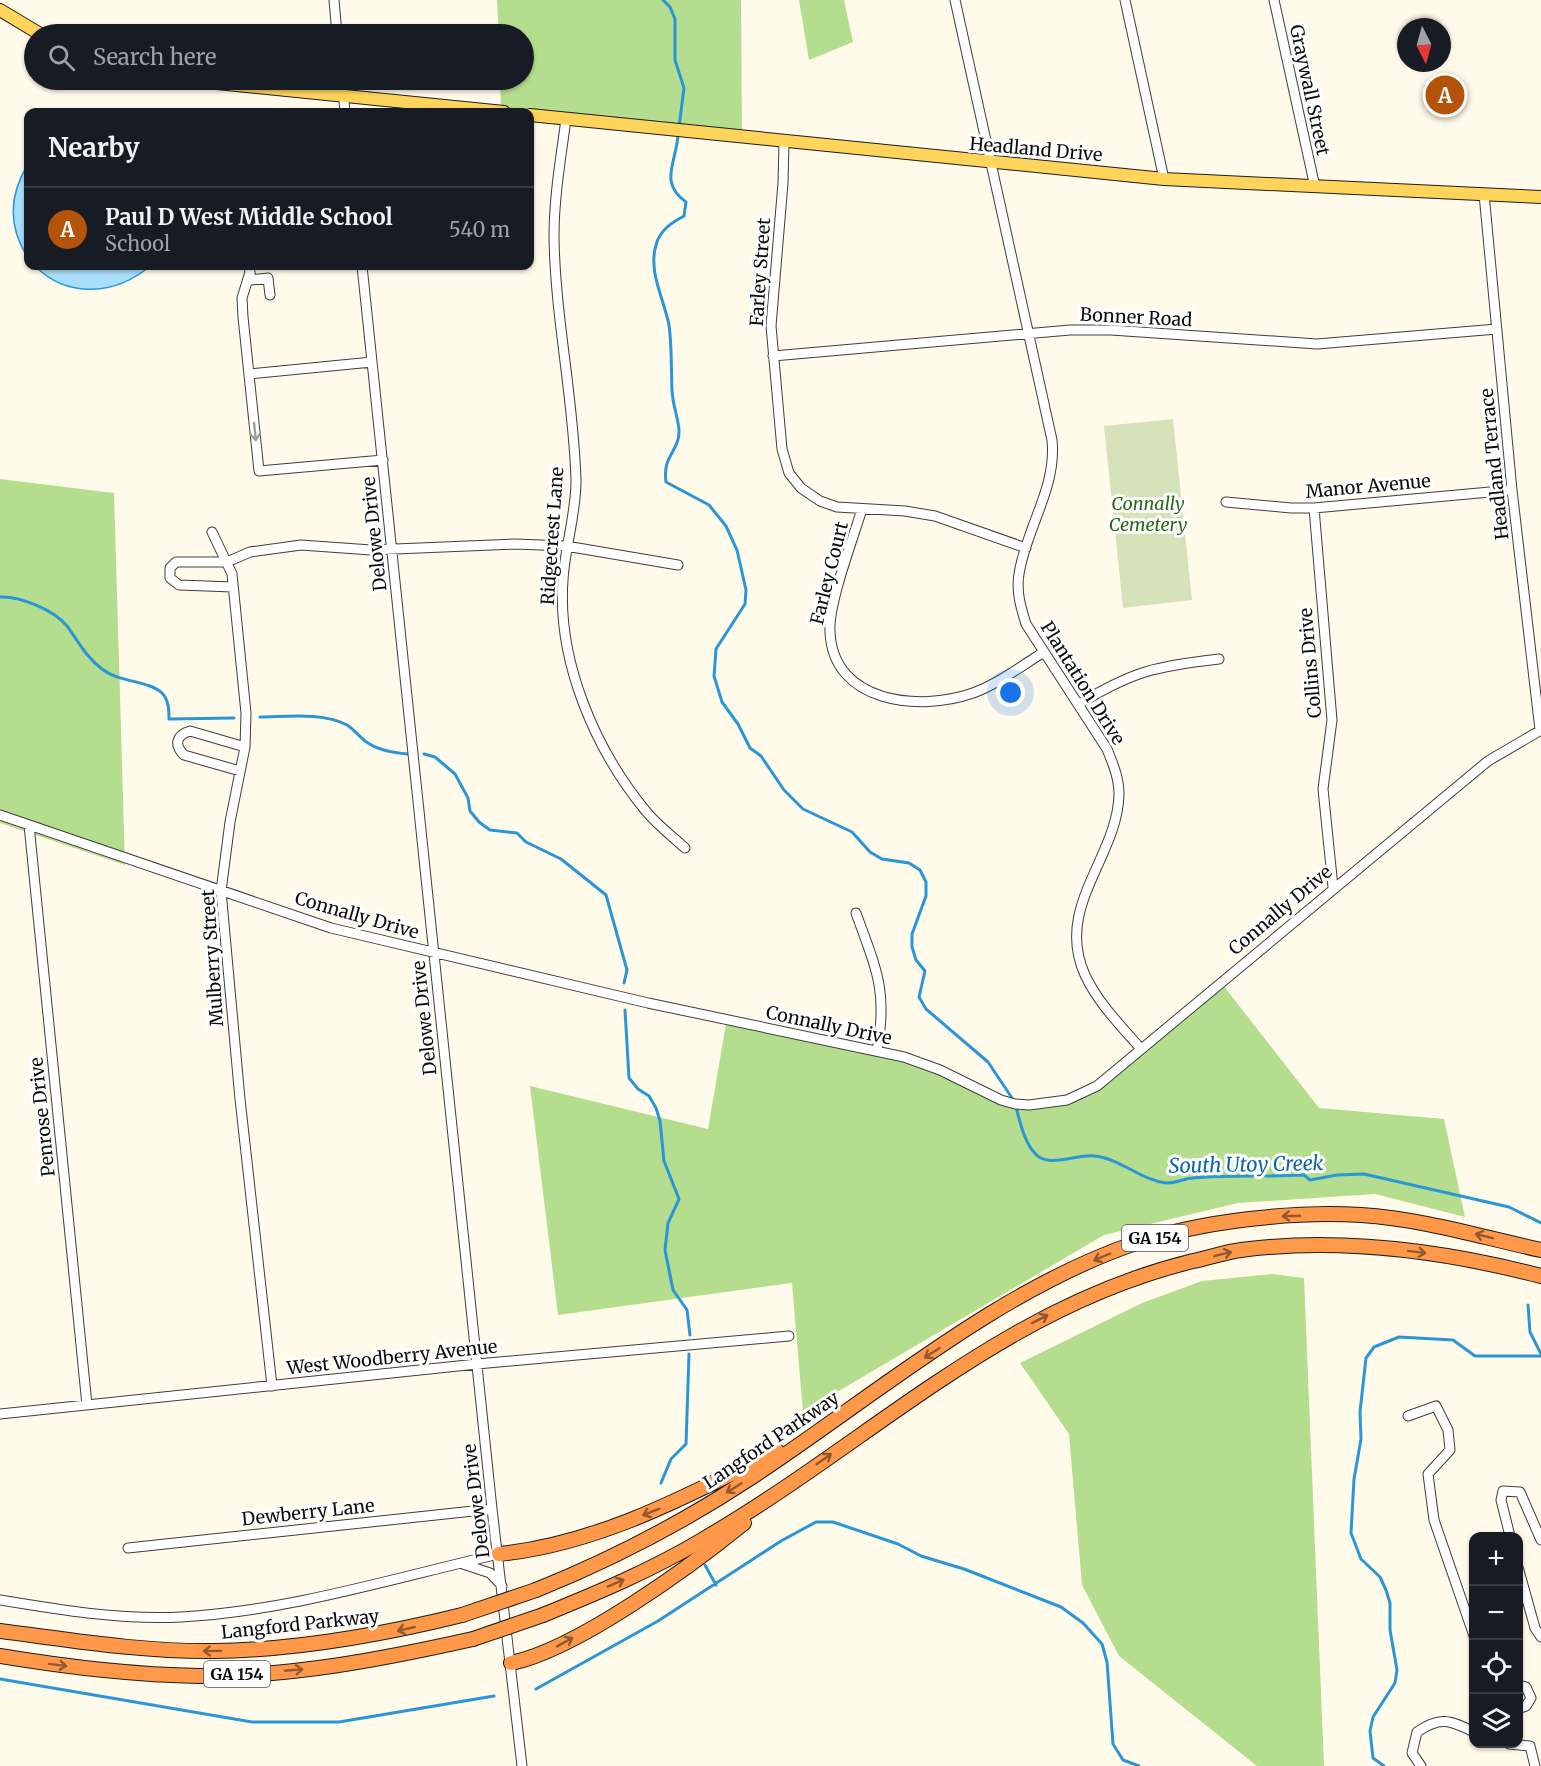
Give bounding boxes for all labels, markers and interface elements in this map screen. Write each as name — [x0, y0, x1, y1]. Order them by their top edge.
north arrow — [1397, 18, 1451, 72]
street label: Graywall Street — [1285, 23, 1335, 157]
search box — [24, 24, 534, 90]
icon: search — [45, 41, 78, 74]
text: Search here — [93, 43, 216, 71]
pin: A — [1426, 72, 1464, 118]
text: Nearby — [48, 131, 140, 164]
street label: Headland Drive — [969, 132, 1103, 166]
text: Paul D West Middle School — [105, 203, 393, 231]
text: A — [60, 217, 75, 242]
text: 540 m — [449, 217, 510, 242]
street label: Farley Street — [745, 217, 775, 327]
text: School — [105, 231, 170, 256]
street label: Bonner Road — [1079, 303, 1193, 331]
street label: Headland Terrace — [1475, 387, 1513, 541]
one-way arrow — [250, 422, 261, 442]
street label: Ridgecrest Lane — [536, 466, 568, 606]
street label: Manor Avenue — [1305, 469, 1431, 503]
street label: Delowe Drive — [357, 476, 391, 592]
park label: Connally Cemetery — [1109, 492, 1187, 536]
street label: Farley Court — [805, 519, 853, 627]
street label: Collins Drive — [1294, 607, 1326, 719]
street label: Plantation Drive — [1036, 617, 1130, 749]
your location — [996, 678, 1025, 707]
street label: Connally Drive — [1224, 860, 1336, 960]
street label: Connally Drive — [292, 886, 422, 944]
street label: Mulberry Street — [196, 889, 228, 1027]
street label: Delowe Drive — [407, 960, 441, 1076]
street label: Connally Drive — [764, 1000, 894, 1050]
street label: Penrose Drive — [24, 1056, 60, 1178]
water label: South Utoy Creek — [1168, 1150, 1324, 1178]
one-way arrow — [1282, 1210, 1302, 1221]
road number: GA 154 — [1122, 1225, 1188, 1251]
one-way arrow — [1475, 1230, 1494, 1241]
one-way arrow — [1407, 1247, 1427, 1258]
one-way arrow — [1213, 1248, 1232, 1259]
one-way arrow — [1093, 1252, 1111, 1263]
one-way arrow — [1031, 1312, 1049, 1324]
street label: West Woodberry Avenue — [285, 1334, 498, 1380]
one-way arrow — [924, 1347, 941, 1359]
street label: Langford Parkway — [699, 1386, 844, 1494]
street label: Delowe Drive — [458, 1443, 494, 1559]
one-way arrow — [815, 1453, 831, 1466]
one-way arrow — [726, 1482, 743, 1494]
street label: Dewberry Lane — [240, 1494, 376, 1530]
one-way arrow — [642, 1507, 661, 1518]
map controls — [1469, 1532, 1523, 1748]
button: + — [1469, 1532, 1523, 1586]
one-way arrow — [606, 1577, 624, 1589]
button: − — [1469, 1586, 1523, 1640]
street label: Langford Parkway — [220, 1604, 381, 1644]
one-way arrow — [396, 1623, 415, 1635]
one-way arrow — [555, 1636, 573, 1647]
button: locate — [1469, 1640, 1523, 1694]
one-way arrow — [203, 1645, 223, 1657]
one-way arrow — [47, 1660, 67, 1671]
road number: GA 154 — [204, 1661, 270, 1687]
one-way arrow — [284, 1664, 304, 1675]
button: layers — [1469, 1694, 1523, 1748]

